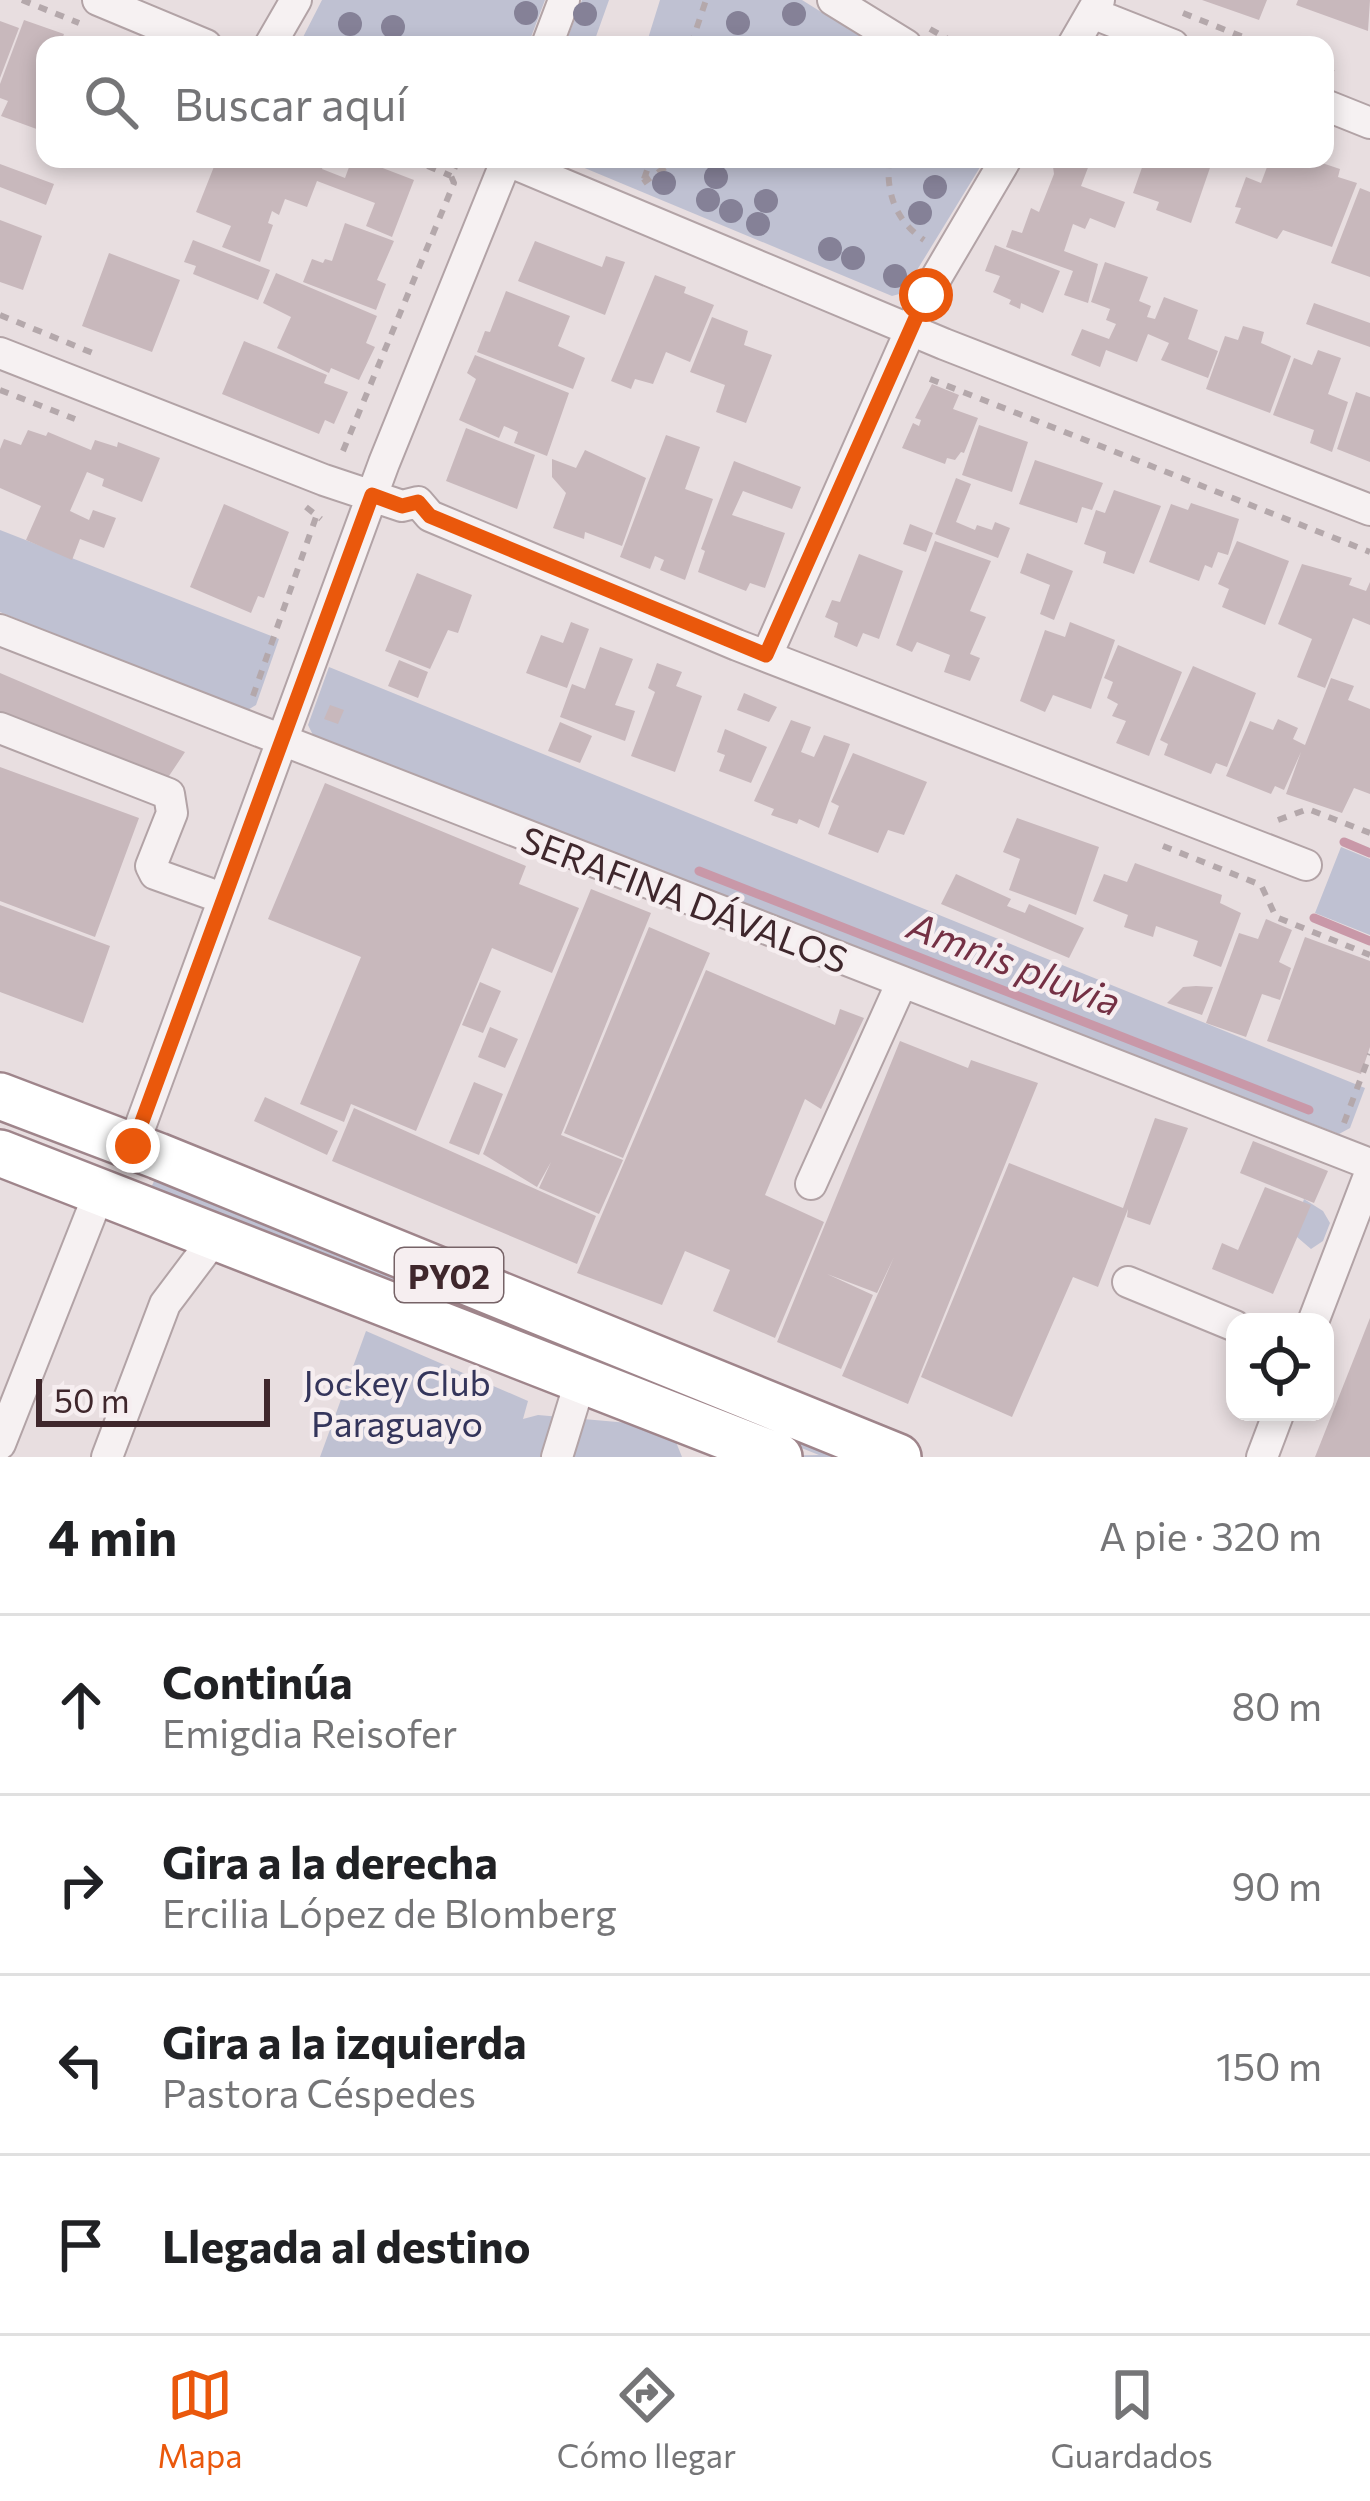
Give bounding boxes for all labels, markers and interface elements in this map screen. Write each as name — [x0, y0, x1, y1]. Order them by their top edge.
search box — [36, 36, 1334, 168]
icon: search — [78, 69, 144, 135]
text: Buscar aquí — [174, 75, 408, 130]
route start — [899, 268, 953, 322]
street label: SERAFINA DÁVALOS — [516, 815, 854, 981]
water label: Amnis pluvia — [901, 899, 1128, 1025]
route end — [106, 1119, 160, 1173]
road number: PY02 — [395, 1248, 503, 1302]
map controls — [1226, 1313, 1334, 1421]
button: locate — [1226, 1313, 1334, 1421]
park label: Jockey Club Paraguayo — [303, 1359, 491, 1444]
scale bar — [36, 1373, 270, 1426]
text: 50 m — [54, 1379, 130, 1420]
text: 4 min — [48, 1504, 177, 1567]
text: A pie · 320 m — [1099, 1511, 1322, 1559]
text: Continúa — [162, 1653, 353, 1708]
icon: ahead — [48, 1672, 114, 1738]
text: 80 m — [1231, 1681, 1322, 1729]
text: Emigdia Reisofer — [162, 1708, 457, 1756]
text: Gira a la derecha — [162, 1833, 498, 1888]
icon: right — [48, 1852, 114, 1918]
text: 90 m — [1231, 1861, 1322, 1909]
text: Ercilia López de Blomberg — [162, 1888, 617, 1936]
text: Gira a la izquierda — [162, 2013, 527, 2068]
icon: left — [48, 2032, 114, 2098]
text: 150 m — [1216, 2041, 1322, 2089]
text: Pastora Céspedes — [162, 2068, 476, 2116]
icon: arrive — [48, 2212, 114, 2278]
text: Llegada al destino — [162, 2217, 531, 2272]
tab: Mapa — [157, 2362, 242, 2475]
tab: Cómo llegar — [557, 2362, 736, 2475]
tab: Guardados — [1051, 2362, 1213, 2475]

